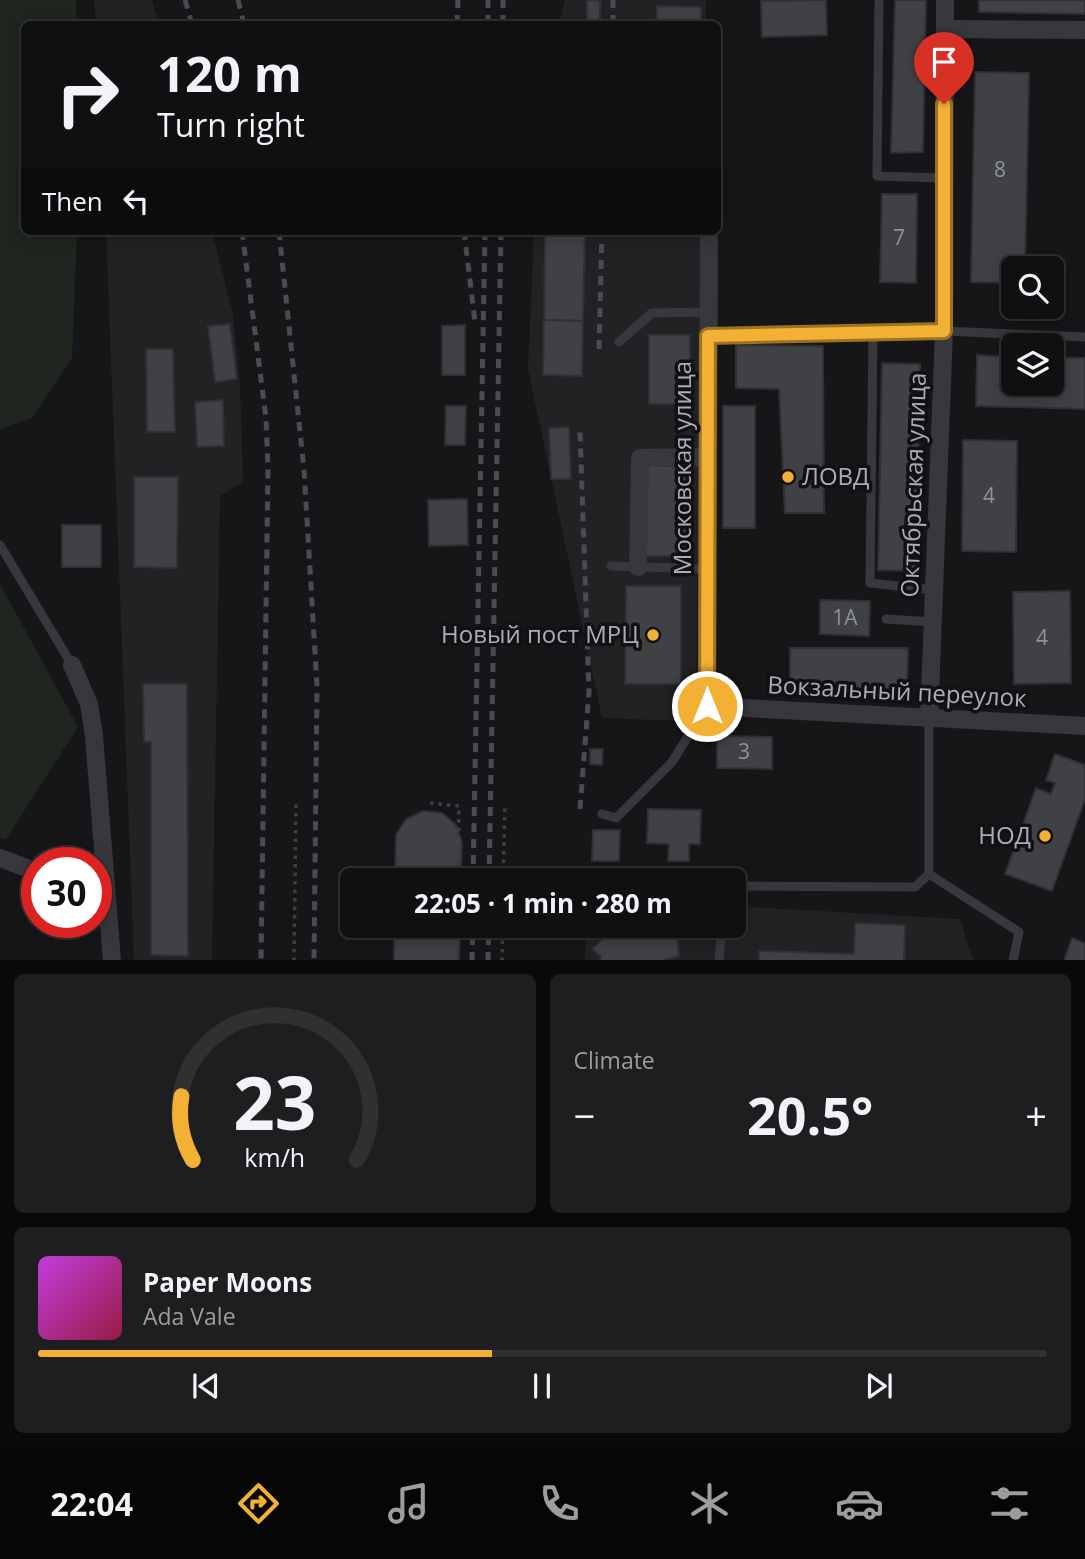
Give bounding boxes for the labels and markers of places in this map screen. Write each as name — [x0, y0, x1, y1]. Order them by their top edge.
pin — [914, 32, 974, 104]
place label: ЛОВД — [802, 459, 869, 492]
marker: ЛОВД — [780, 469, 796, 485]
place label: Новый пост МРЦ — [441, 617, 639, 650]
marker: Новый пост МРЦ — [645, 627, 661, 643]
place label: НОД — [978, 818, 1031, 851]
marker: НОД — [1037, 828, 1053, 844]

